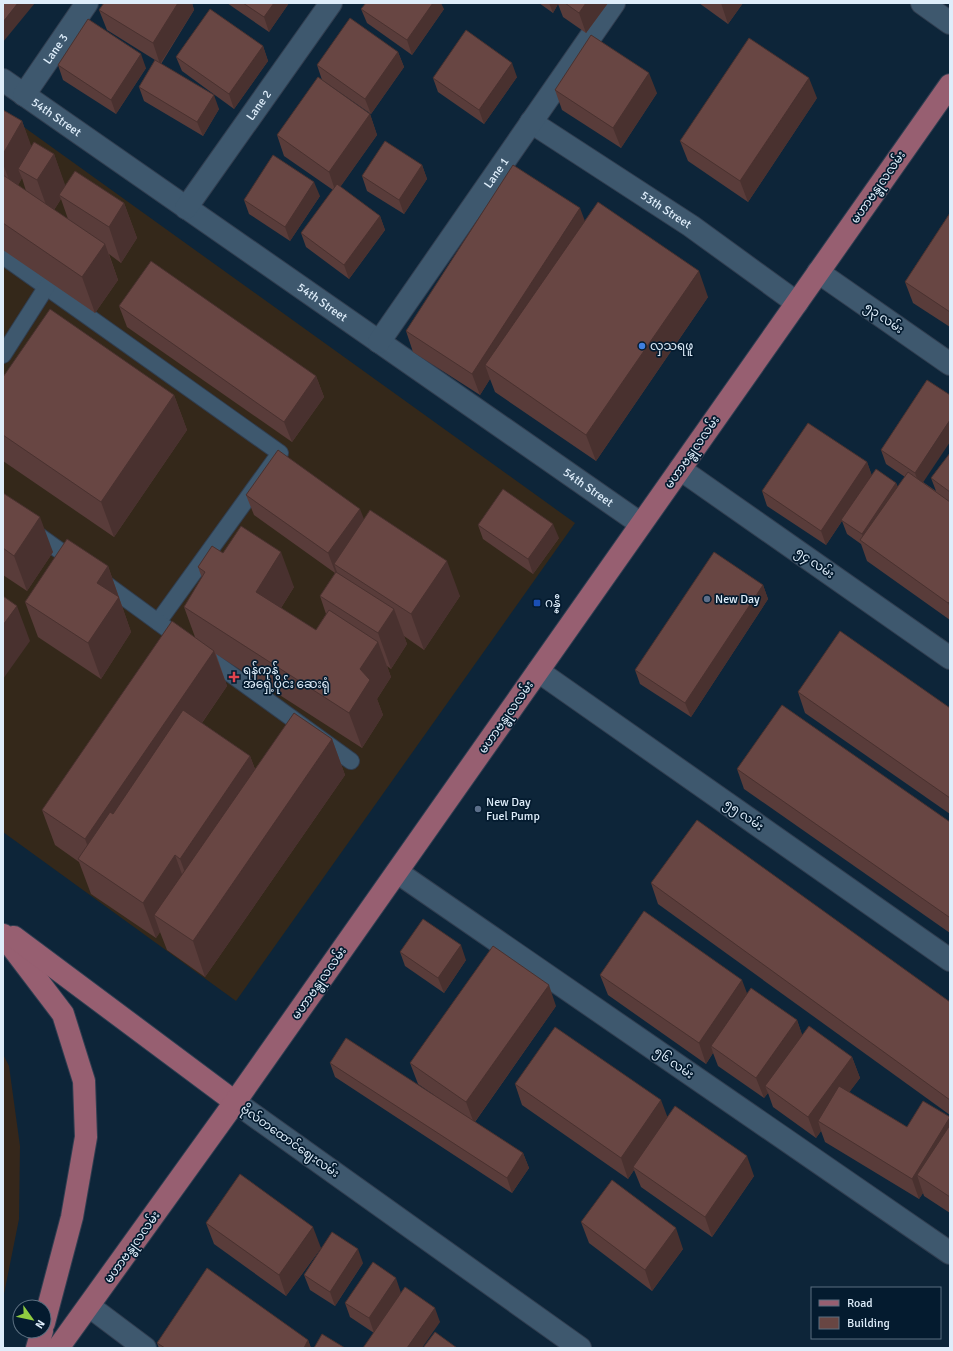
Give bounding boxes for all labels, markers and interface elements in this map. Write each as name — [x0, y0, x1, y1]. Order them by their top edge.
street label: Lane 3 — [40, 31, 72, 67]
street label: Lane 2 — [243, 87, 275, 124]
street label: 54th Street — [28, 95, 84, 140]
street label: မဟာဗန္ဓုလလမ်း — [846, 147, 911, 228]
street label: Lane 1 — [481, 155, 513, 191]
street label: 53th Street — [637, 188, 694, 232]
street label: 54th Street — [294, 280, 350, 325]
street label: ၅၃ လမ်း — [860, 298, 907, 339]
place label: လှသရဖူ — [650, 339, 693, 356]
marker: လှသရဖူ — [637, 341, 647, 351]
street label: မဟာဗန္ဓုလလမ်း — [660, 412, 725, 493]
street label: 54th Street — [560, 465, 616, 510]
street label: ၅၄ လမ်း — [791, 543, 838, 584]
place label: New Day — [715, 592, 760, 607]
place label: ဂန္နီ — [545, 594, 561, 614]
marker: New Day — [702, 594, 712, 604]
marker: ဂန္နီ — [532, 598, 542, 608]
place label: ရန်ကုန် အရှေ့ပိုင်း ဆေးရုံ — [243, 661, 330, 694]
marker: ရန်ကုန် အရှေ့ပိုင်း ဆေးရုံ — [228, 671, 240, 683]
street label: မဟာဗန္ဓုလလမ်း — [474, 677, 539, 758]
place label: New Day Fuel Pump — [486, 795, 540, 824]
street label: ၅၅ လမ်း — [720, 795, 767, 836]
marker: New Day Fuel Pump — [473, 804, 483, 814]
street label: မဟာဗန္ဓုလလမ်း — [287, 943, 352, 1024]
street label: ၅၆ လမ်း — [650, 1043, 698, 1084]
street label: ဗိုလ်တထောင်ဈေးလမ်း — [236, 1100, 343, 1183]
street label: မဟာဗန္ဓုလလမ်း — [100, 1207, 165, 1287]
legend — [811, 1287, 941, 1339]
text: Road — [847, 1296, 873, 1311]
north arrow — [12, 1299, 52, 1339]
text: Building — [847, 1316, 890, 1331]
text: N — [32, 1317, 48, 1331]

